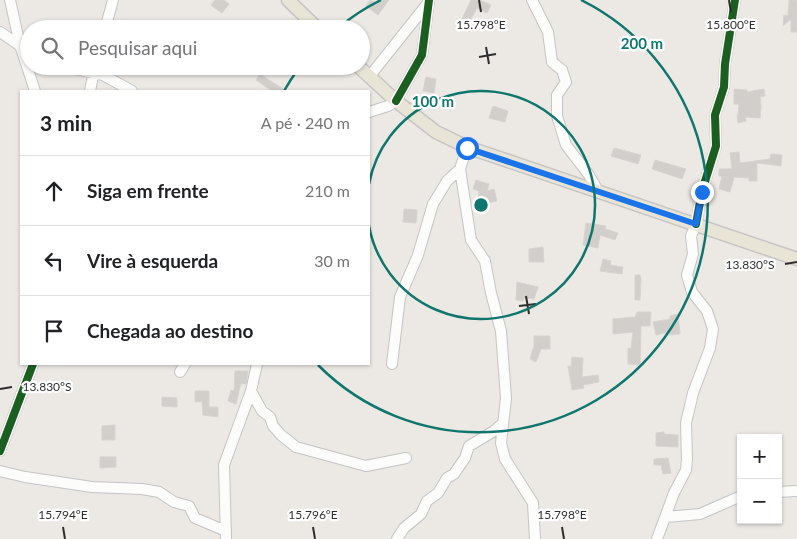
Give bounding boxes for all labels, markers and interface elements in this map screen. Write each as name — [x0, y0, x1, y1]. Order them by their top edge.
text: 15.798°E — [456, 17, 506, 32]
text: 15.800°E — [706, 17, 756, 32]
search box — [20, 20, 370, 75]
icon: search — [38, 34, 66, 62]
text: 200 m — [621, 34, 663, 52]
text: Pesquisar aqui — [78, 36, 197, 59]
text: 100 m — [412, 92, 454, 110]
text: 3 min — [40, 110, 92, 135]
text: A pé · 240 m — [261, 113, 350, 132]
route start — [456, 137, 479, 160]
icon: ahead — [40, 177, 68, 205]
text: Siga em frente — [87, 179, 209, 202]
text: 210 m — [305, 181, 350, 200]
route end — [691, 181, 714, 204]
centre of rings — [472, 196, 490, 214]
icon: left — [40, 247, 68, 275]
text: Vire à esquerda — [87, 249, 218, 272]
text: 30 m — [314, 251, 350, 270]
text: 13.830°S — [725, 257, 775, 272]
icon: arrive — [40, 317, 68, 345]
text: Chegada ao destino — [87, 319, 253, 342]
text: 13.830°S — [22, 379, 72, 394]
map controls — [737, 434, 782, 524]
button: + — [737, 434, 782, 479]
button: − — [737, 479, 782, 524]
text: 15.794°E — [38, 507, 88, 522]
text: 15.796°E — [288, 507, 338, 522]
text: 15.798°E — [537, 507, 587, 522]

